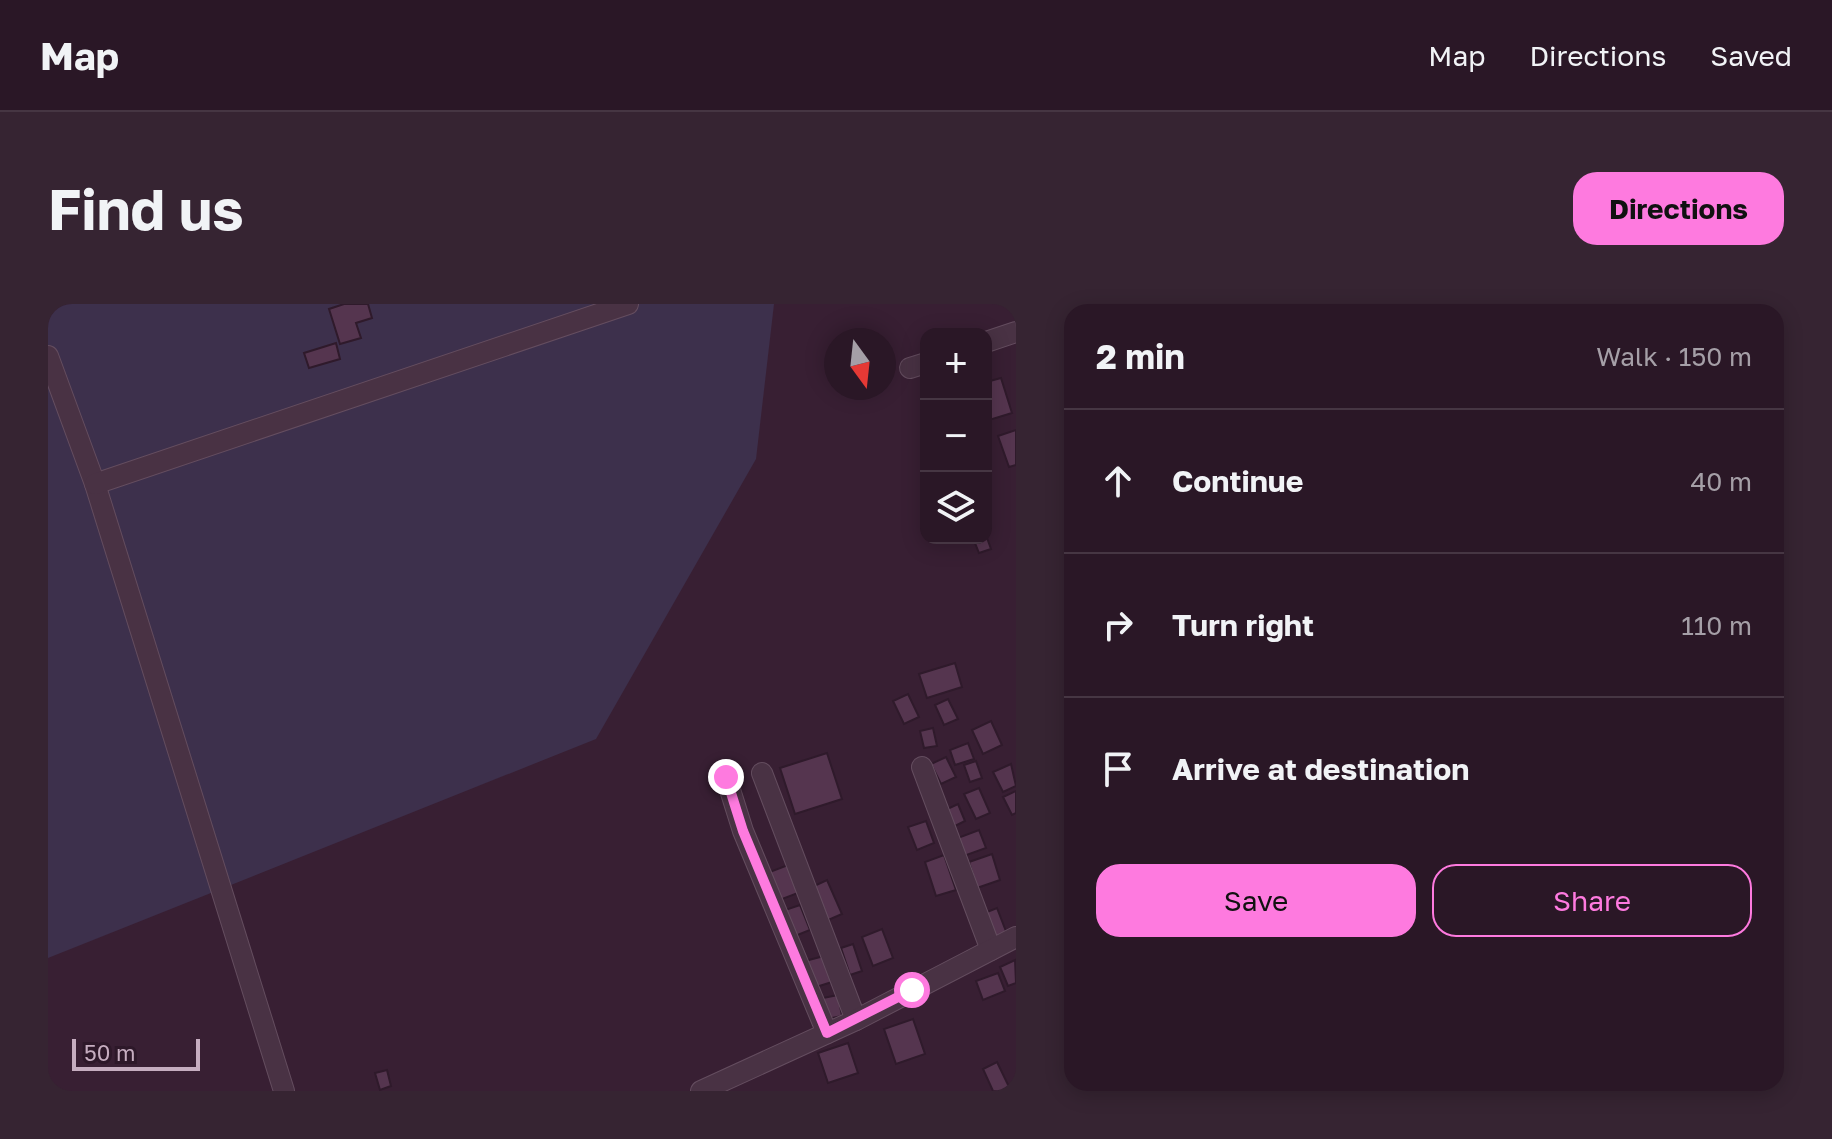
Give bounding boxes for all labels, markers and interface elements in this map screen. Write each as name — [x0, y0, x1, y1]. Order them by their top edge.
text: Map — [40, 33, 119, 78]
text: Map — [1428, 39, 1485, 72]
text: Directions — [1529, 39, 1666, 72]
text: Saved — [1710, 39, 1792, 72]
button: Directions — [1573, 172, 1784, 245]
text: Find us — [48, 175, 244, 242]
north arrow — [824, 328, 896, 400]
map controls — [920, 328, 992, 544]
button: + — [920, 328, 992, 400]
text: 2 min — [1096, 336, 1185, 376]
text: Walk · 150 m — [1596, 341, 1752, 372]
button: − — [920, 400, 992, 472]
icon: ahead — [1096, 459, 1140, 503]
text: Continue — [1172, 463, 1303, 499]
text: 40 m — [1691, 466, 1752, 497]
button: layers — [920, 472, 992, 544]
icon: right — [1096, 603, 1140, 647]
text: Turn right — [1172, 607, 1314, 643]
text: 110 m — [1681, 610, 1752, 641]
icon: arrive — [1096, 747, 1140, 791]
text: Arrive at destination — [1172, 751, 1469, 787]
route end — [708, 759, 744, 795]
button: Save — [1096, 864, 1416, 937]
button: Share — [1432, 864, 1752, 937]
route start — [894, 972, 930, 1008]
scale bar — [72, 1035, 200, 1071]
text: 50 m — [84, 1039, 135, 1066]

